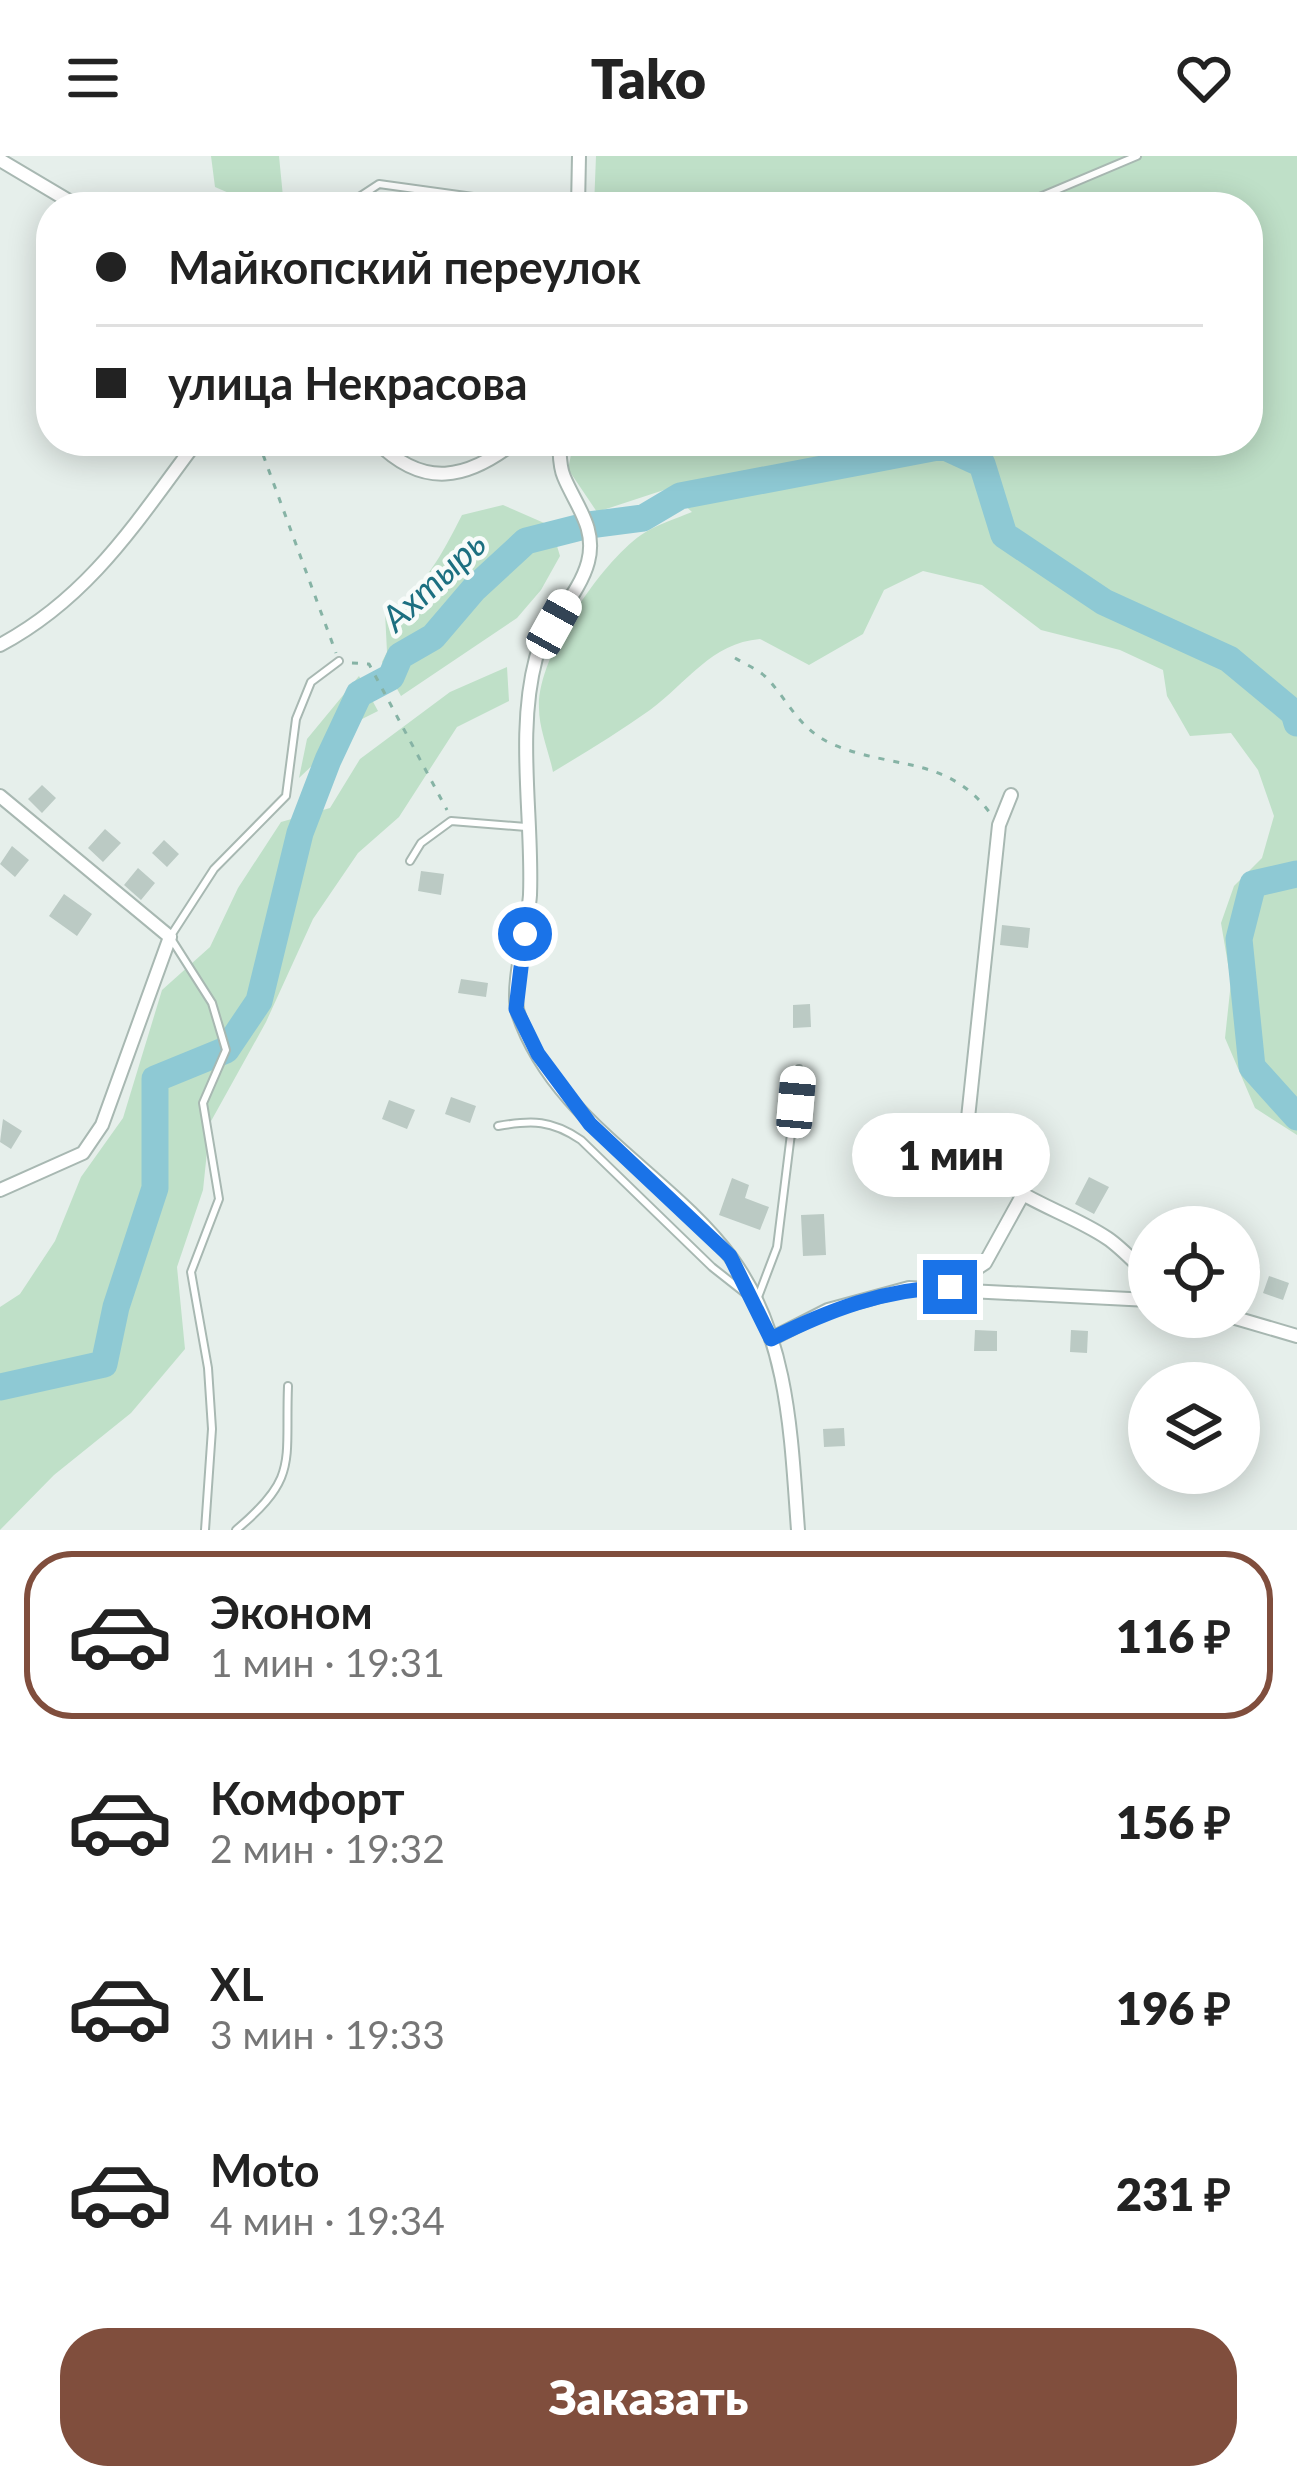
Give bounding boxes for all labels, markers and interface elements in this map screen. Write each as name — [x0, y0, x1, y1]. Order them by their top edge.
icon: menu — [60, 45, 126, 111]
icon: heart — [1171, 45, 1237, 111]
text: Tako — [591, 46, 706, 111]
text: Майкопский переулок — [168, 240, 641, 294]
text: улица Некрасова — [168, 356, 528, 410]
water label: Ахтырь — [370, 521, 494, 641]
car — [521, 584, 587, 664]
route start — [498, 907, 552, 961]
car — [775, 1065, 817, 1139]
callout: 1 мин — [851, 1113, 1049, 1197]
text: 1 мин — [898, 1132, 1004, 1178]
map controls — [1128, 1206, 1260, 1494]
button: locate — [1128, 1206, 1260, 1338]
route end — [923, 1260, 977, 1314]
button: layers — [1128, 1362, 1260, 1494]
icon: car — [66, 1581, 174, 1689]
text: Эконом — [210, 1585, 373, 1639]
text: 116 ₽ — [1116, 1609, 1231, 1663]
text: 1 мин · 19:31 — [210, 1639, 445, 1685]
icon: car — [66, 1767, 174, 1875]
text: Комфорт — [210, 1771, 405, 1825]
text: 156 ₽ — [1116, 1795, 1231, 1849]
text: 2 мин · 19:32 — [210, 1825, 445, 1871]
icon: car — [66, 1953, 174, 2061]
text: XL — [210, 1957, 264, 2011]
text: 196 ₽ — [1116, 1981, 1231, 2035]
text: 3 мин · 19:33 — [210, 2011, 445, 2057]
icon: car — [66, 2139, 174, 2247]
text: Moto — [210, 2143, 320, 2197]
text: 231 ₽ — [1116, 2167, 1231, 2221]
text: 4 мин · 19:34 — [210, 2197, 445, 2243]
button: Заказать — [60, 2328, 1237, 2466]

